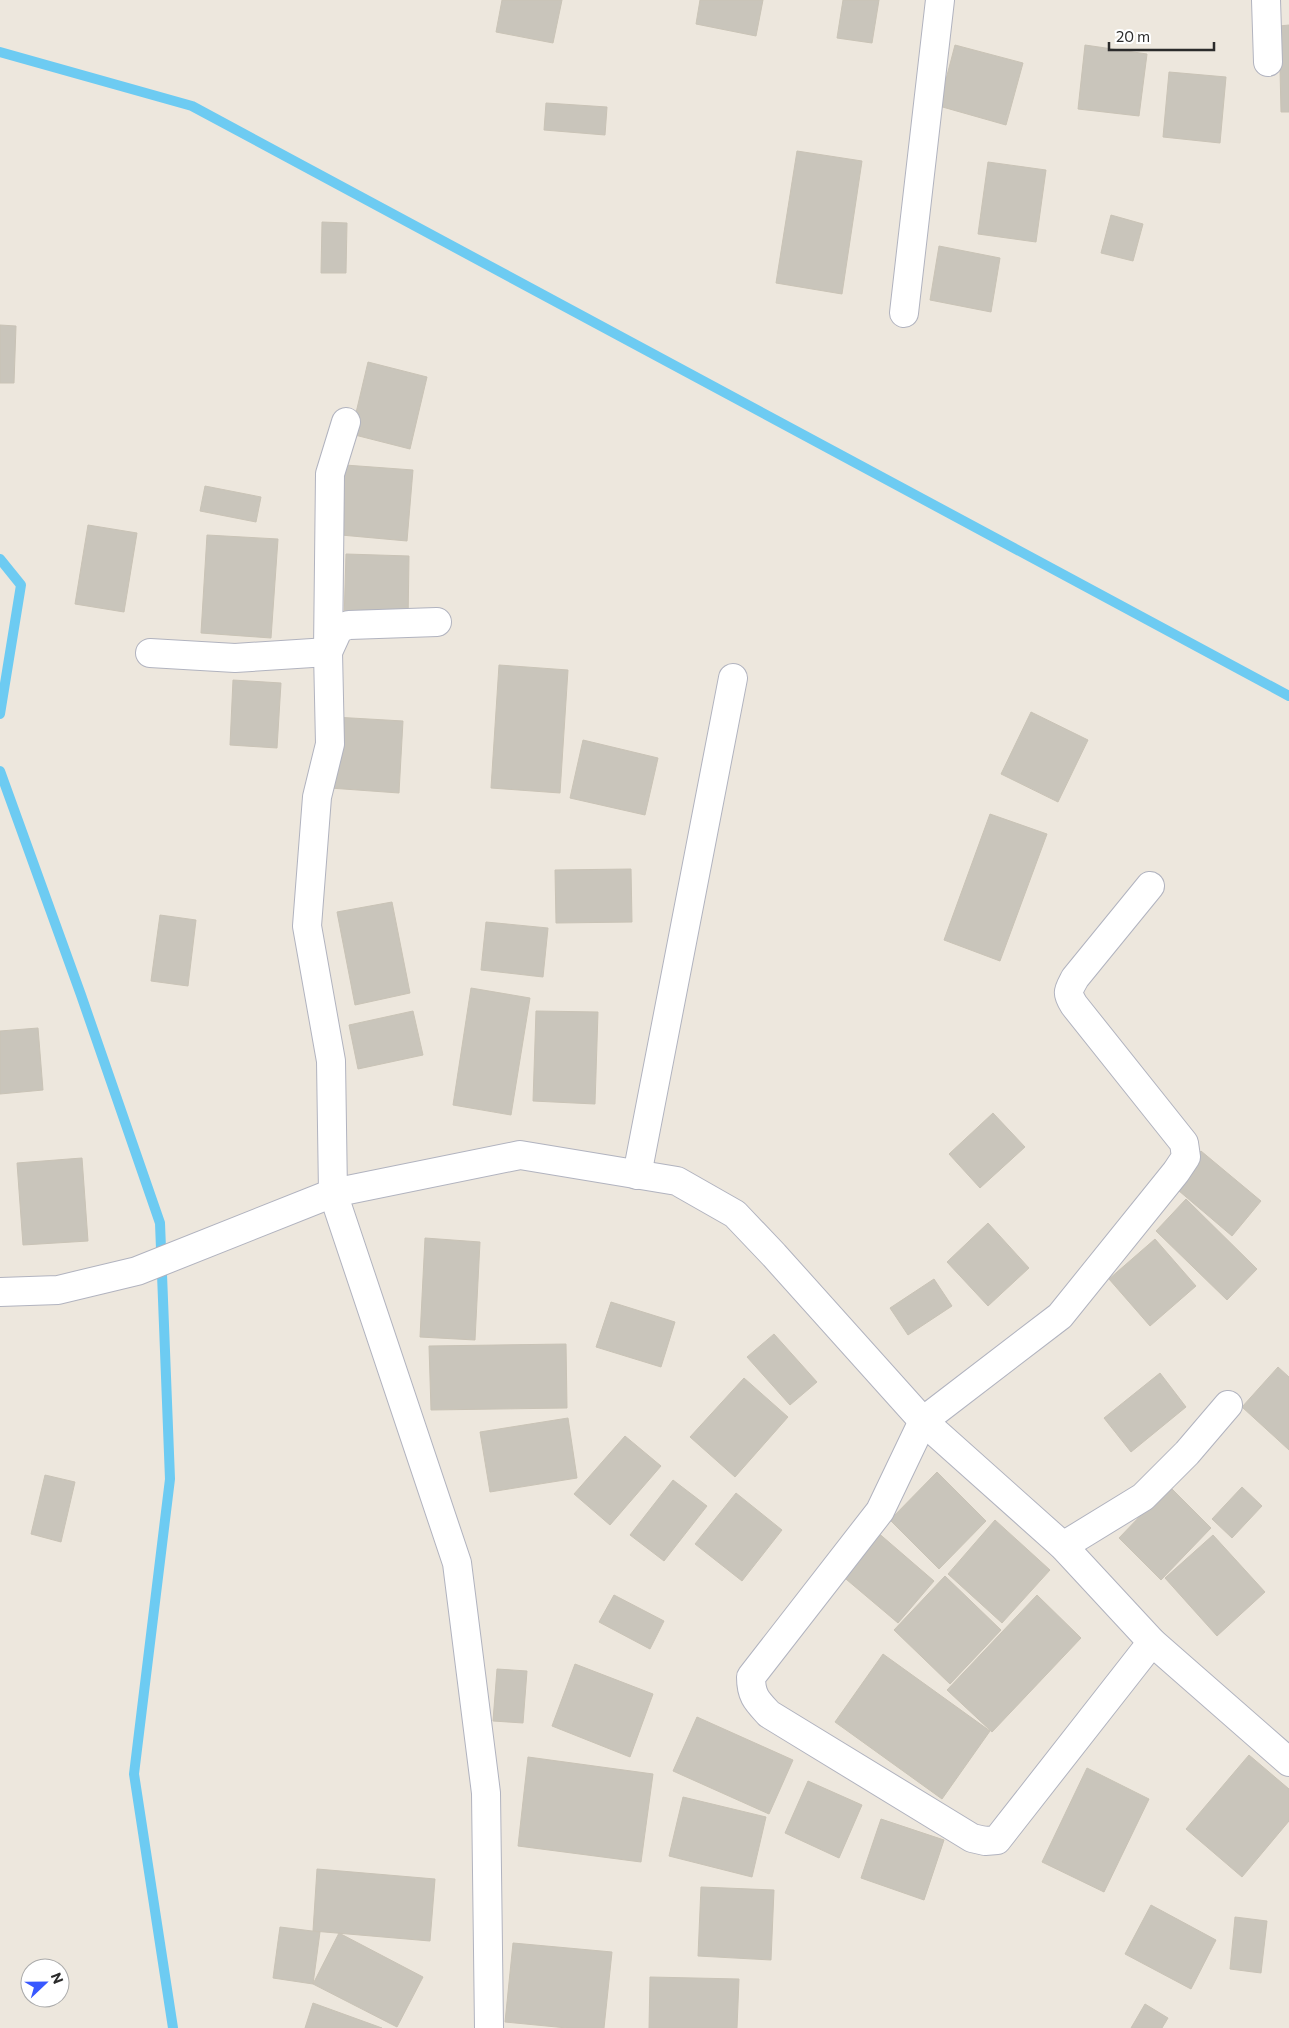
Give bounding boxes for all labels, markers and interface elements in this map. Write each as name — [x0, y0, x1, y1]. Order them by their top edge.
scale bar — [1109, 20, 1214, 52]
text: 20 m — [1116, 27, 1150, 45]
north arrow — [20, 1958, 70, 2008]
text: N — [48, 1970, 67, 1986]

